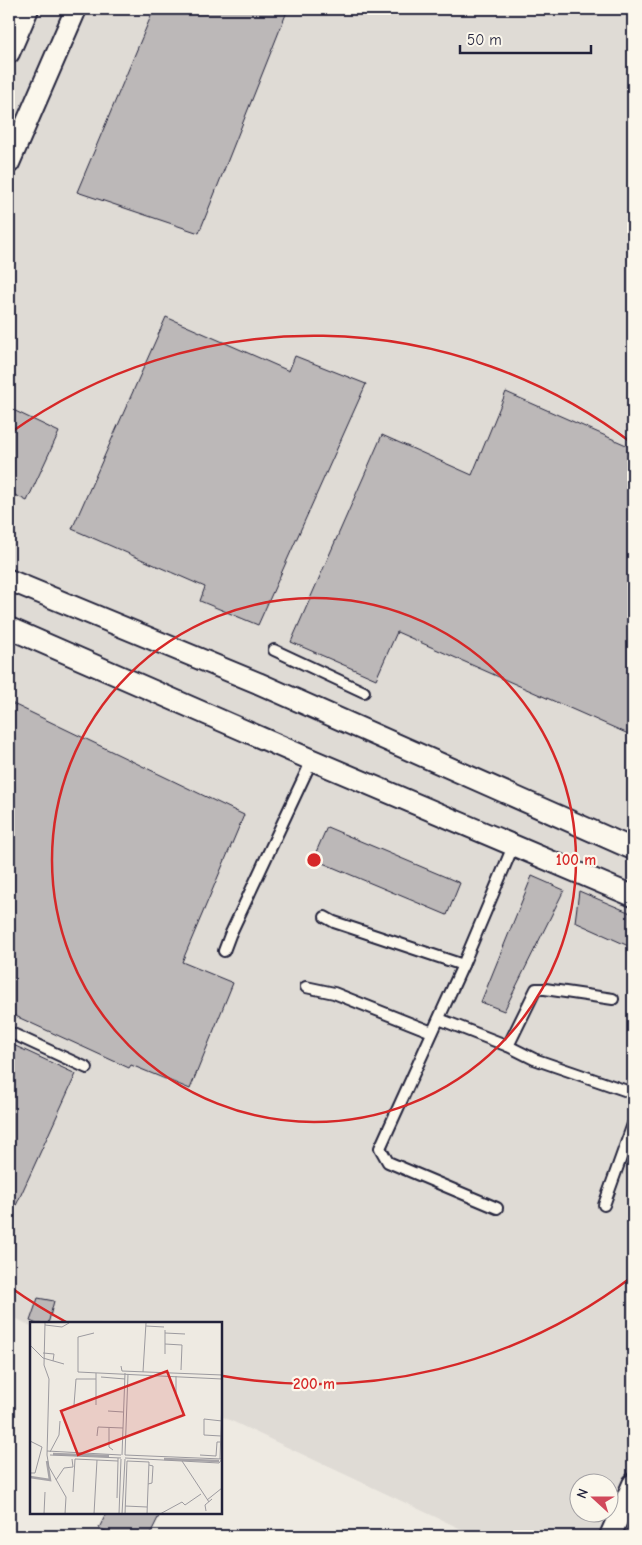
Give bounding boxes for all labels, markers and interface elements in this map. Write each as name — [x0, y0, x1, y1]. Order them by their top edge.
scale bar — [460, 22, 591, 54]
text: 50 m — [467, 31, 502, 49]
centre of rings — [305, 851, 323, 869]
text: 100 m — [556, 851, 596, 869]
inset map — [30, 1322, 222, 1515]
text: 200 m — [293, 1375, 335, 1393]
north arrow — [570, 1472, 620, 1522]
text: N — [573, 1486, 592, 1501]

